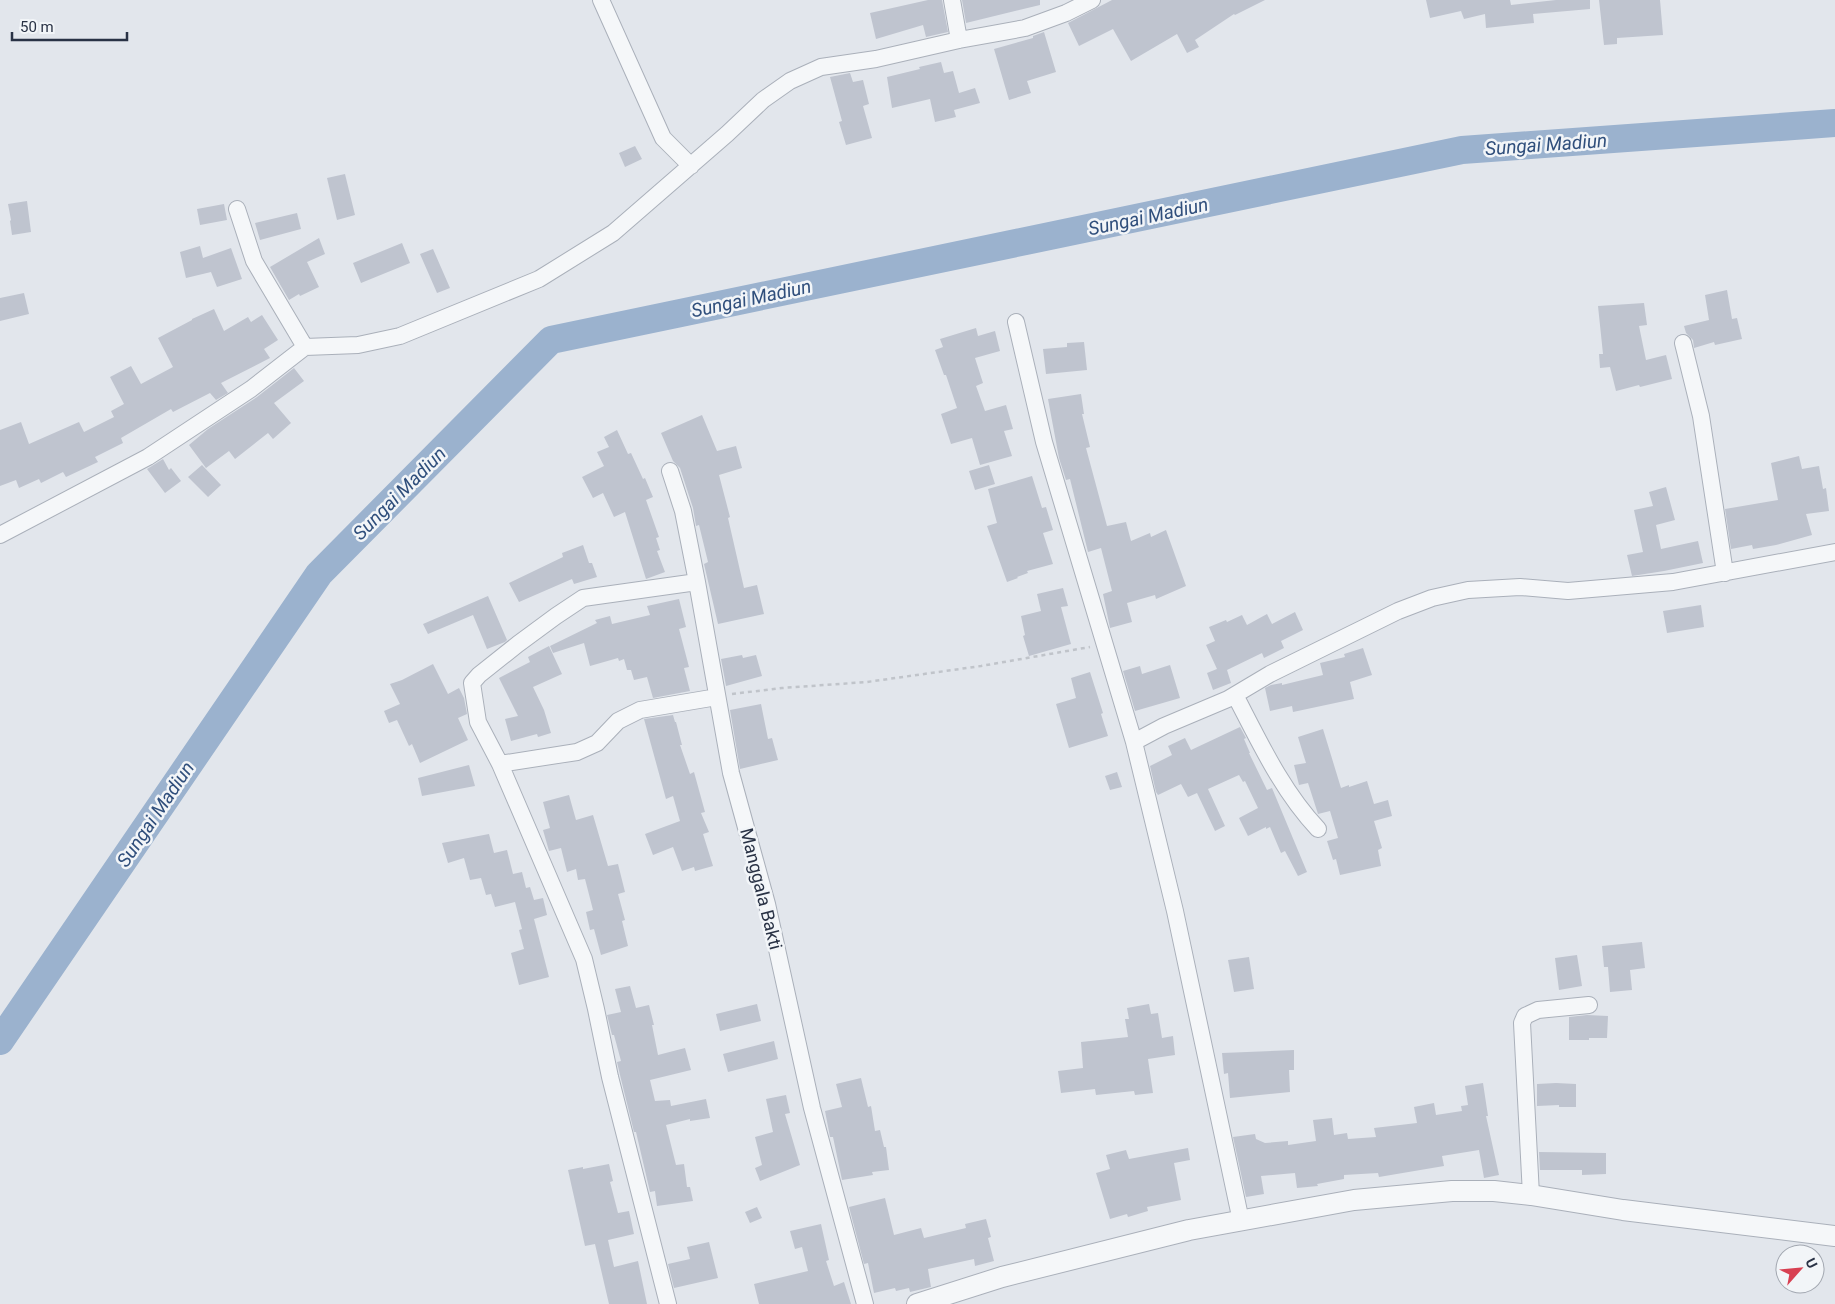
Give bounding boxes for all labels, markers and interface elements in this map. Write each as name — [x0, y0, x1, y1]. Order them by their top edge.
scale bar — [12, 10, 128, 42]
text: 50 m — [20, 18, 54, 36]
water label: Sungai Madiun — [1484, 129, 1608, 160]
water label: Sungai Madiun — [1086, 193, 1210, 240]
water label: Sungai Madiun — [689, 275, 813, 322]
water label: Sungai Madiun — [348, 442, 451, 545]
water label: Sungai Madiun — [112, 757, 199, 871]
street label: Manggala Bakti — [736, 826, 787, 952]
north arrow — [1775, 1244, 1825, 1294]
text: U — [1802, 1255, 1821, 1271]

